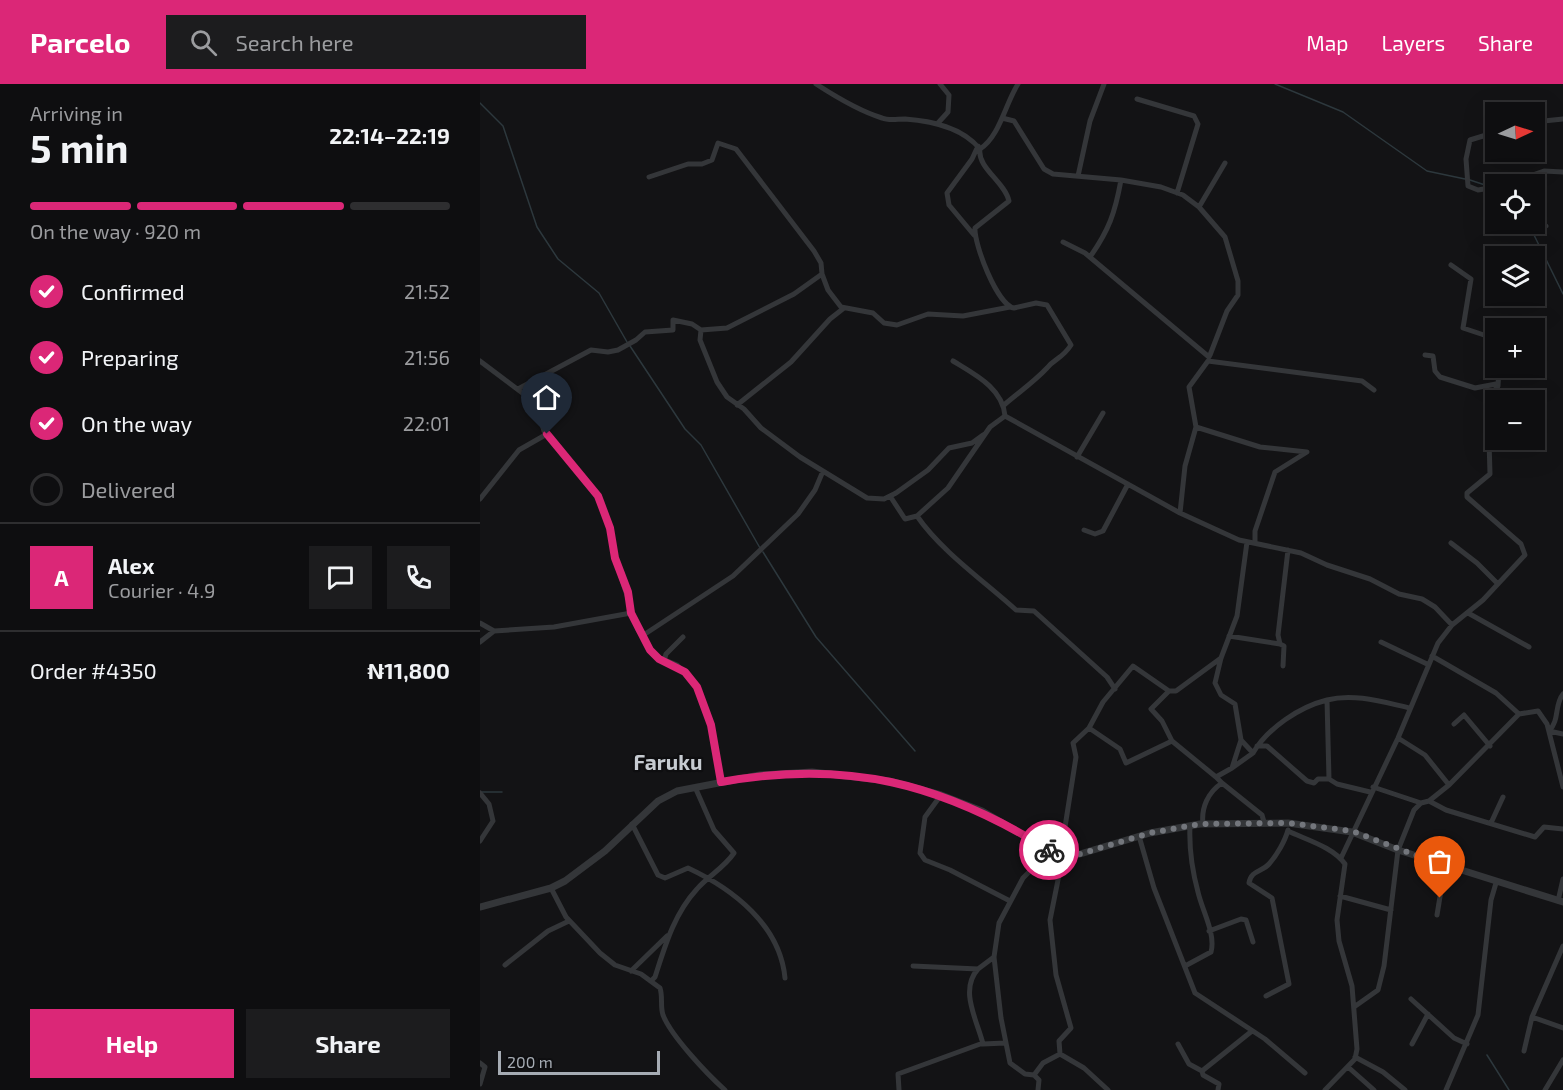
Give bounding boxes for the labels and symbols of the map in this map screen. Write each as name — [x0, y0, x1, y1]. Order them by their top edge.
north arrow — [1485, 102, 1545, 162]
pin — [521, 372, 572, 434]
district label: Faruku — [634, 749, 702, 774]
courier — [1019, 820, 1079, 880]
pin — [1414, 836, 1465, 898]
scale bar — [498, 1048, 660, 1076]

